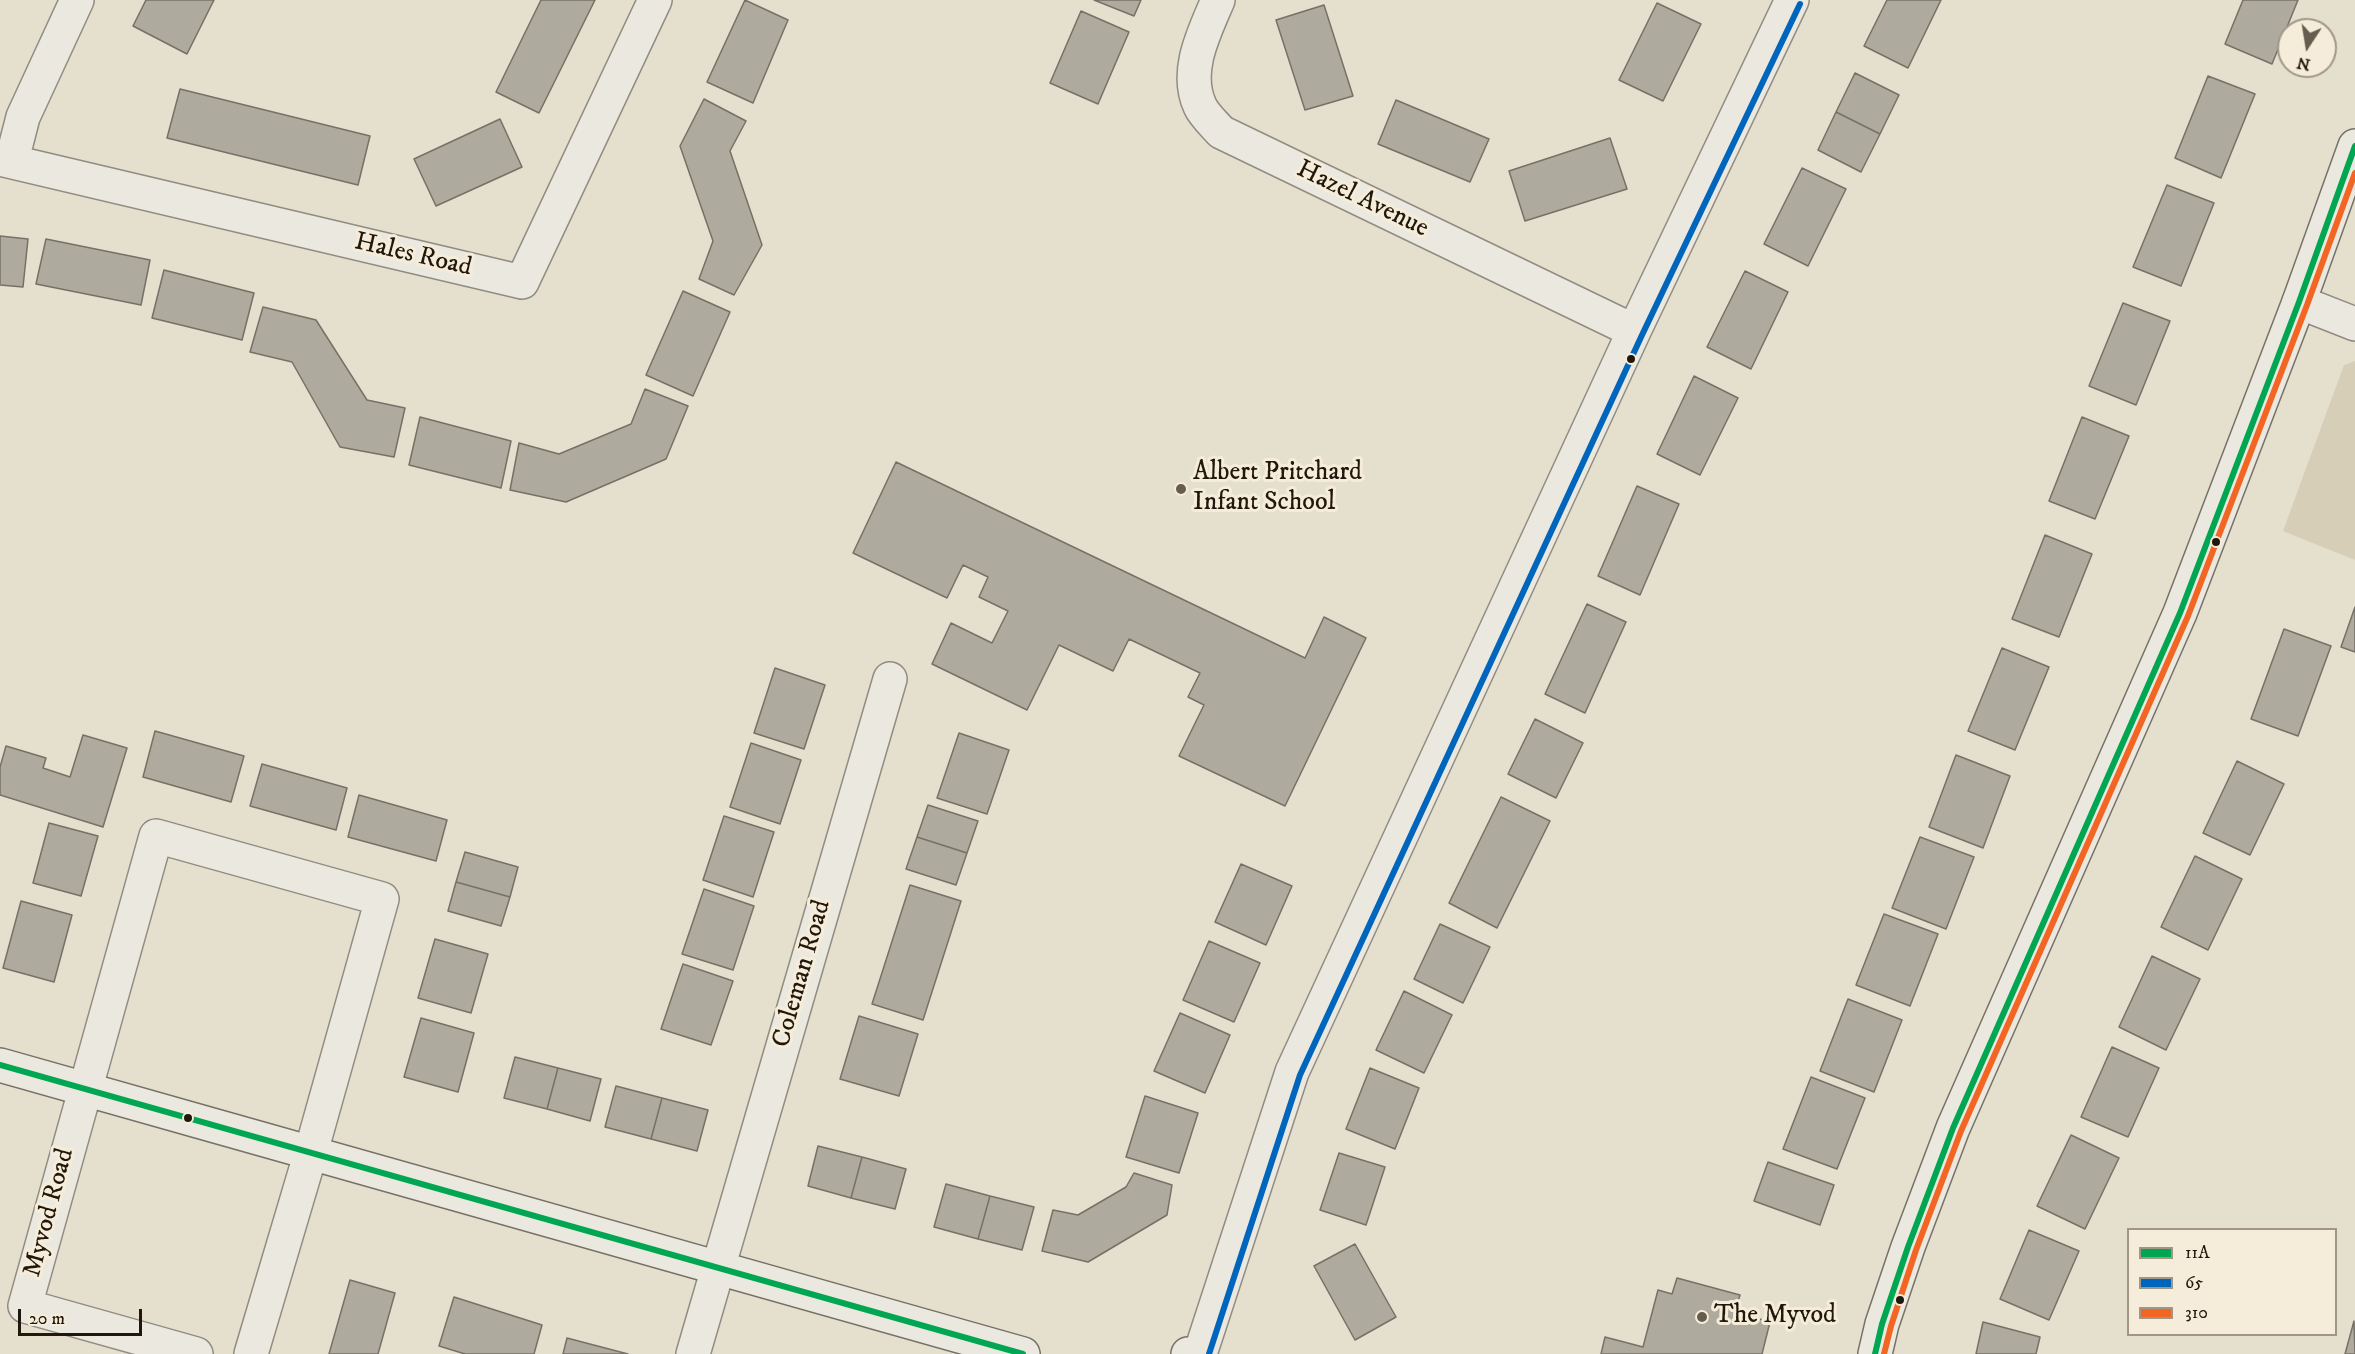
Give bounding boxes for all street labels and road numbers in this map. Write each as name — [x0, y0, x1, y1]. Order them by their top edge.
street label: Hazel Avenue — [1291, 155, 1433, 245]
street label: Hales Road — [351, 227, 475, 285]
street label: Coleman Road — [767, 897, 839, 1051]
street label: Myvod Road — [18, 1145, 82, 1281]

